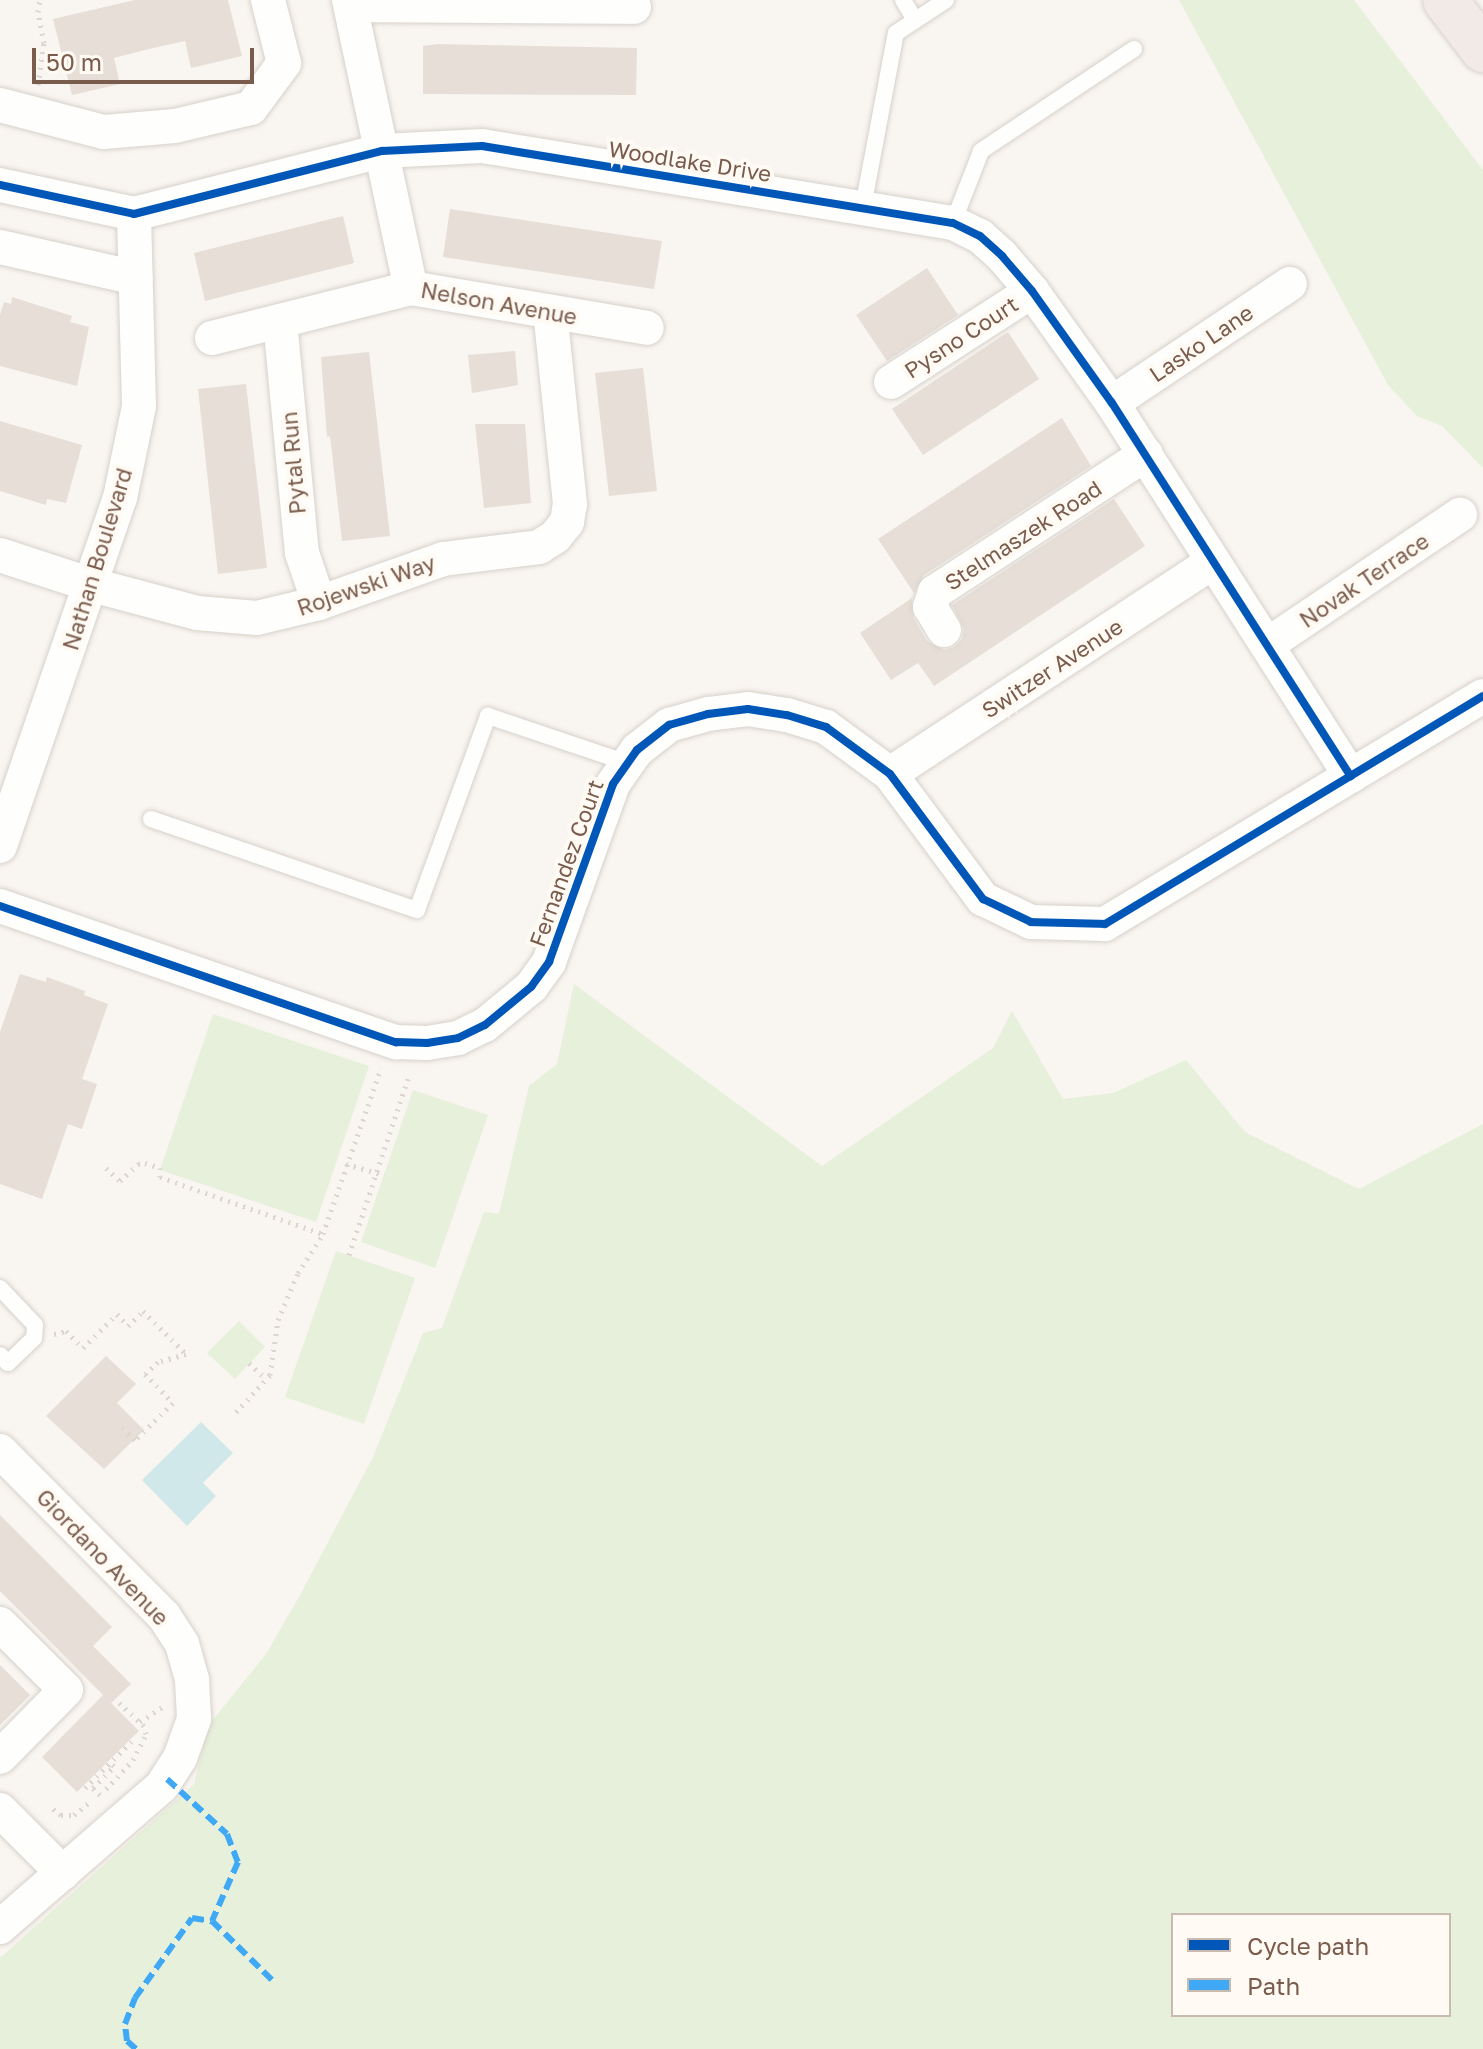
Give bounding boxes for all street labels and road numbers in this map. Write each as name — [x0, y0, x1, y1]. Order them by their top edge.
street label: Woodlake Drive — [607, 135, 773, 187]
street label: Nelson Avenue — [419, 276, 579, 330]
street label: Pysno Court — [899, 290, 1023, 384]
street label: Lasko Lane — [1144, 299, 1258, 387]
street label: Pytal Run — [275, 411, 311, 515]
street label: Nathan Boulevard — [57, 465, 137, 653]
street label: Stelmaszek Road — [940, 474, 1106, 596]
street label: Novak Terrace — [1294, 527, 1434, 633]
street label: Rojewski Way — [294, 549, 438, 621]
street label: Switzer Avenue — [977, 613, 1127, 723]
street label: Fernandez Court — [523, 776, 609, 950]
street label: Giordano Avenue — [31, 1484, 175, 1630]

